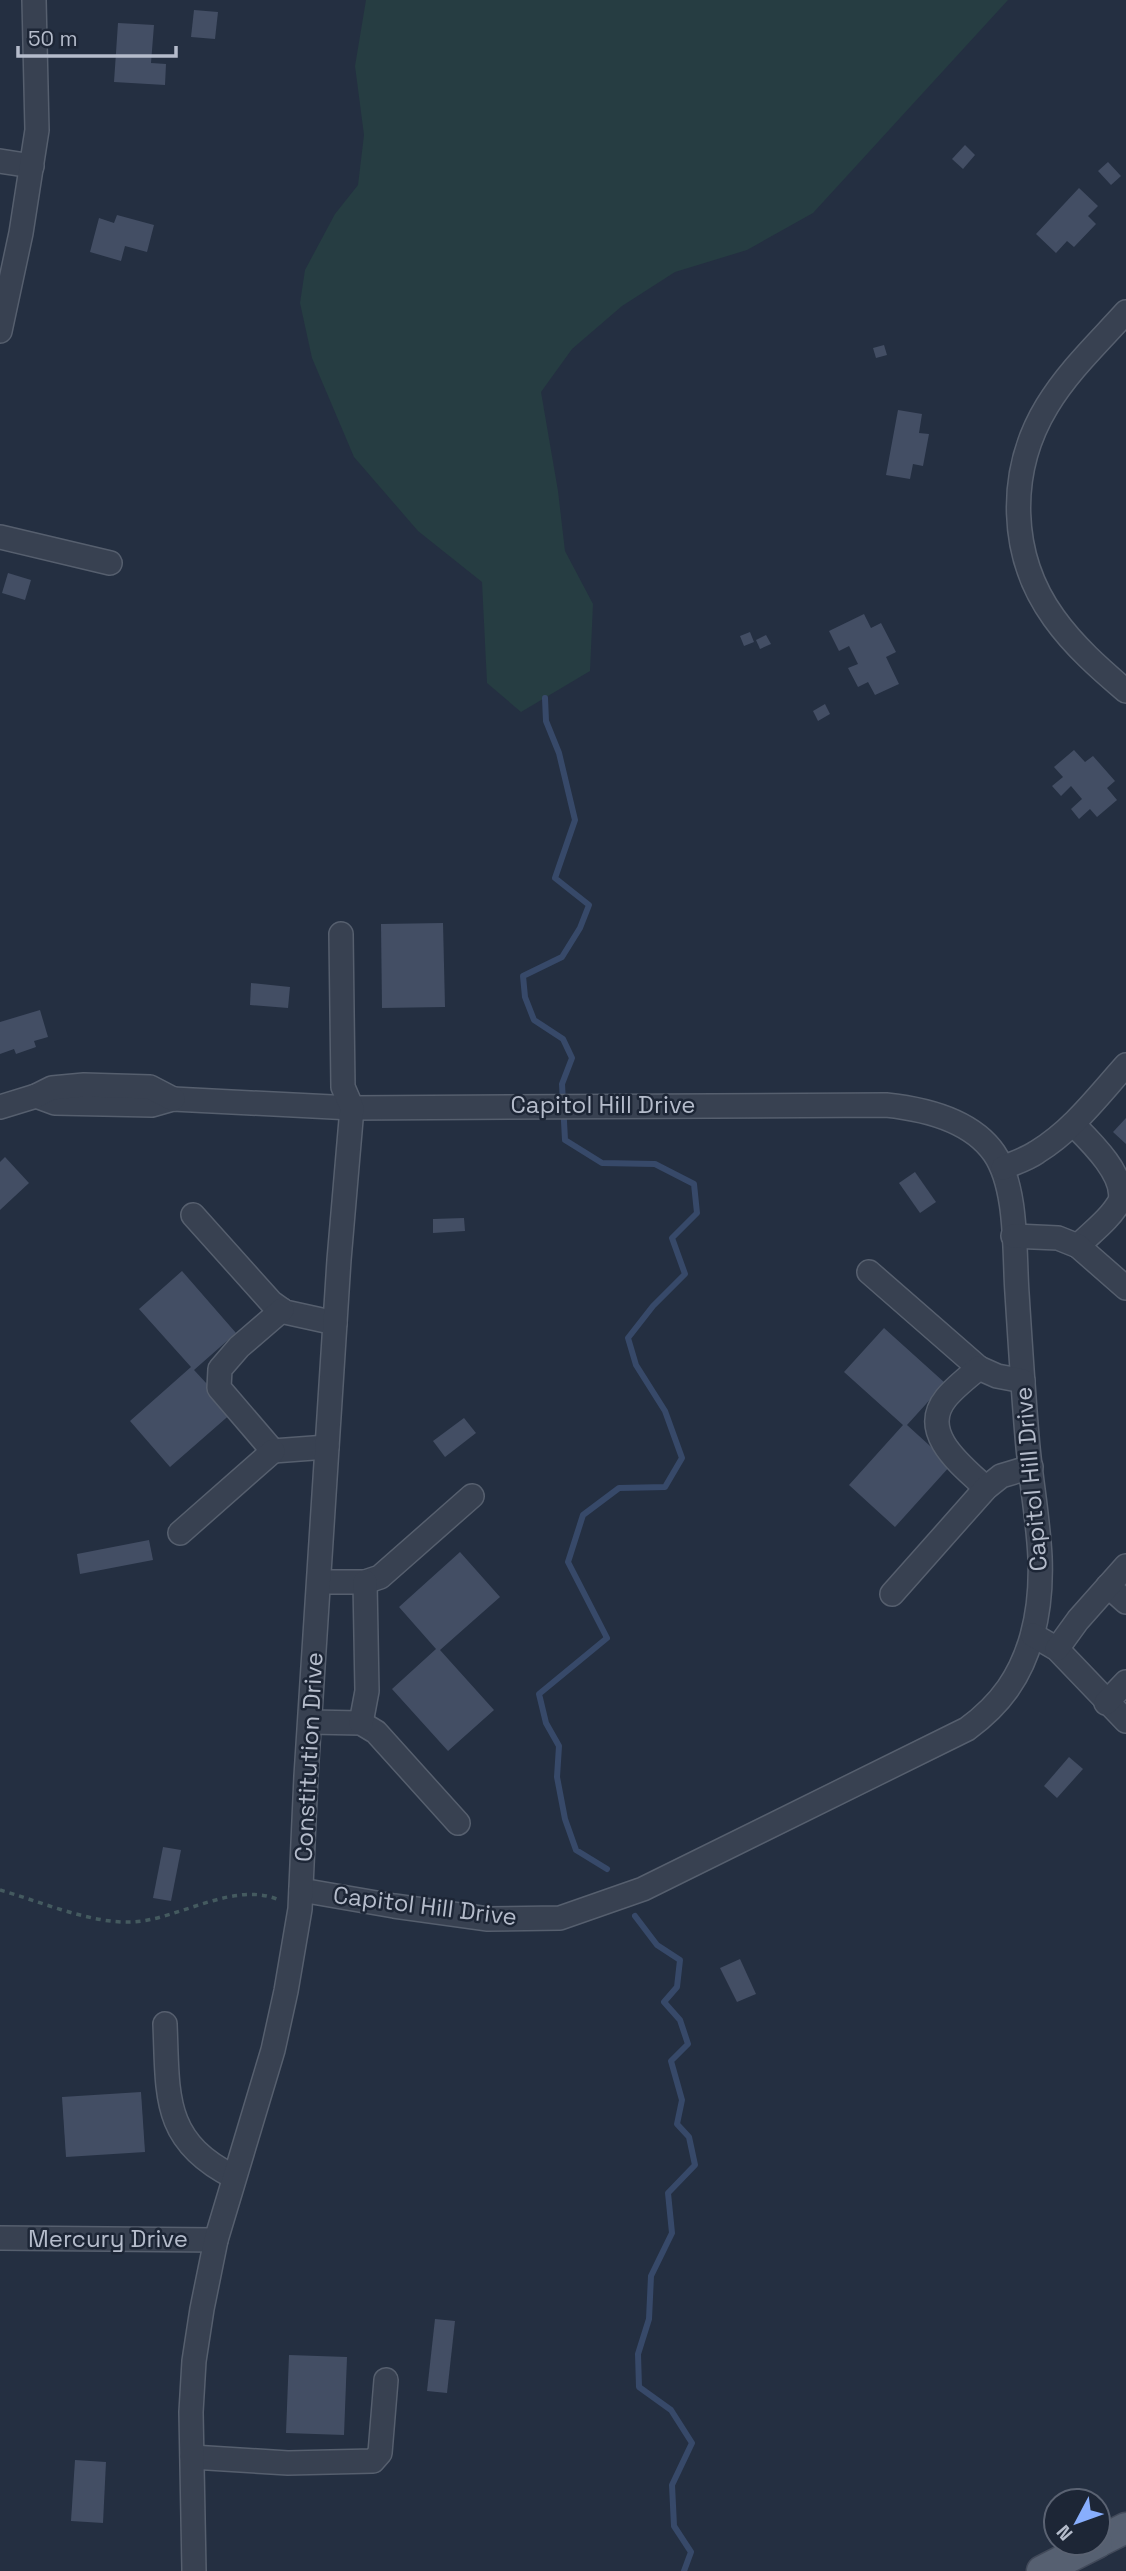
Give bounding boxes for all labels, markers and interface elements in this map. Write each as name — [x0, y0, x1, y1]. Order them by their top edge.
scale bar — [18, 14, 175, 58]
text: 50 m — [28, 25, 78, 52]
street label: Capitol Hill Drive — [510, 1089, 696, 1120]
street label: Capitol Hill Drive — [1007, 1386, 1054, 1573]
street label: Constitution Drive — [288, 1651, 329, 1863]
street label: Capitol Hill Drive — [331, 1879, 519, 1932]
street label: Mercury Drive — [28, 2223, 188, 2254]
north arrow — [1042, 2487, 1112, 2557]
text: N — [1051, 2520, 1078, 2546]

